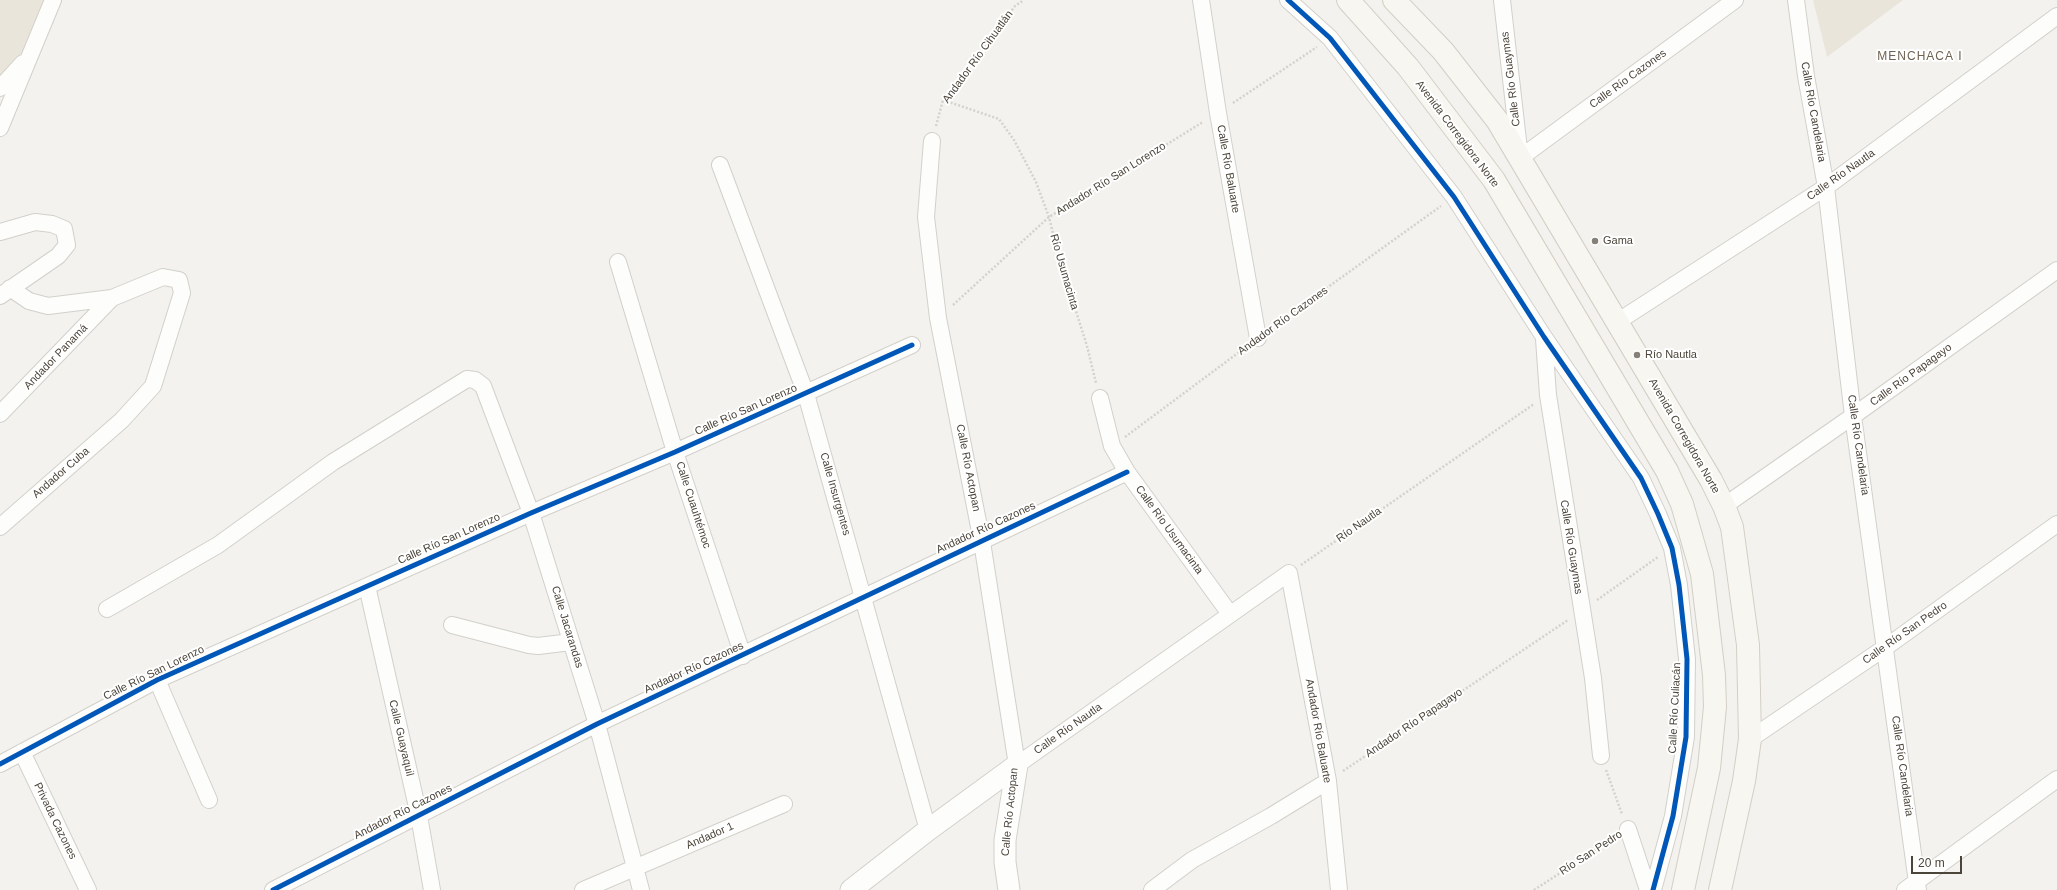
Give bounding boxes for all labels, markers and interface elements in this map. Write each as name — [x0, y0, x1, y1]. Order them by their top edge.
street label: Andador Río Cihuatlán — [940, 8, 1016, 106]
street label: Calle Río Guaymas — [1499, 31, 1523, 127]
street label: Calle Río Cazones — [1587, 47, 1669, 111]
district label: MENCHACA I — [1877, 50, 1963, 64]
street label: Calle Río Candelaria — [1798, 61, 1828, 163]
street label: Avenida Corregidora Norte — [1412, 78, 1502, 190]
street label: Calle Río Baluarte — [1214, 124, 1242, 214]
street label: Andador Río San Lorenzo — [1054, 140, 1168, 218]
street label: Calle Río Nautla — [1804, 147, 1878, 203]
street label: Río Usumacinta — [1047, 233, 1081, 311]
place label: Gama — [1603, 234, 1633, 248]
marker: Gama — [1590, 236, 1600, 246]
street label: Andador Río Cazones — [1235, 284, 1331, 358]
street label: Andador Panamá — [22, 322, 90, 392]
street label: Calle Río Papagayo — [1868, 341, 1954, 409]
place label: Río Nautla — [1645, 348, 1697, 362]
marker: Río Nautla — [1632, 350, 1642, 360]
street label: Avenida Corregidora Norte — [1646, 376, 1722, 496]
street label: Calle Río San Lorenzo — [693, 381, 799, 439]
street label: Calle Río Candelaria — [1844, 394, 1872, 496]
street label: Calle Río Actopan — [953, 423, 983, 513]
street label: Andador Cuba — [30, 445, 92, 501]
street label: Calle Insurgentes — [817, 451, 853, 537]
street label: Calle Cuauhtémoc — [673, 460, 713, 550]
street label: Calle Río Usumacinta — [1132, 483, 1206, 577]
street label: Andador Río Cazones — [934, 499, 1038, 557]
street label: Calle Río Guaymas — [1557, 499, 1585, 595]
street label: Río Nautla — [1334, 505, 1384, 545]
street label: Calle Río San Lorenzo — [396, 510, 502, 568]
street label: Calle Jacarandas — [548, 584, 586, 670]
street label: Calle Río San Pedro — [1860, 599, 1950, 667]
street label: Andador Río Cazones — [642, 639, 746, 697]
street label: Calle Río San Lorenzo — [101, 643, 207, 703]
street label: Calle Río Culiacán — [1666, 662, 1684, 754]
street label: Andador Río Baluarte — [1302, 678, 1334, 784]
street label: Andador Río Papagayo — [1363, 686, 1465, 760]
street label: Calle Guayaquil — [386, 699, 416, 777]
street label: Calle Río Nautla — [1031, 701, 1105, 757]
street label: Calle Río Candelaria — [1888, 715, 1916, 817]
street label: Calle Río Actopan — [999, 767, 1021, 857]
street label: Privada Cazones — [31, 780, 79, 862]
street label: Andador Río Cazones — [352, 782, 454, 842]
street label: Andador 1 — [684, 820, 736, 852]
street label: Río San Pedro — [1557, 828, 1625, 878]
scale bar — [1913, 848, 1964, 874]
text: 20 m — [1918, 856, 1945, 870]

